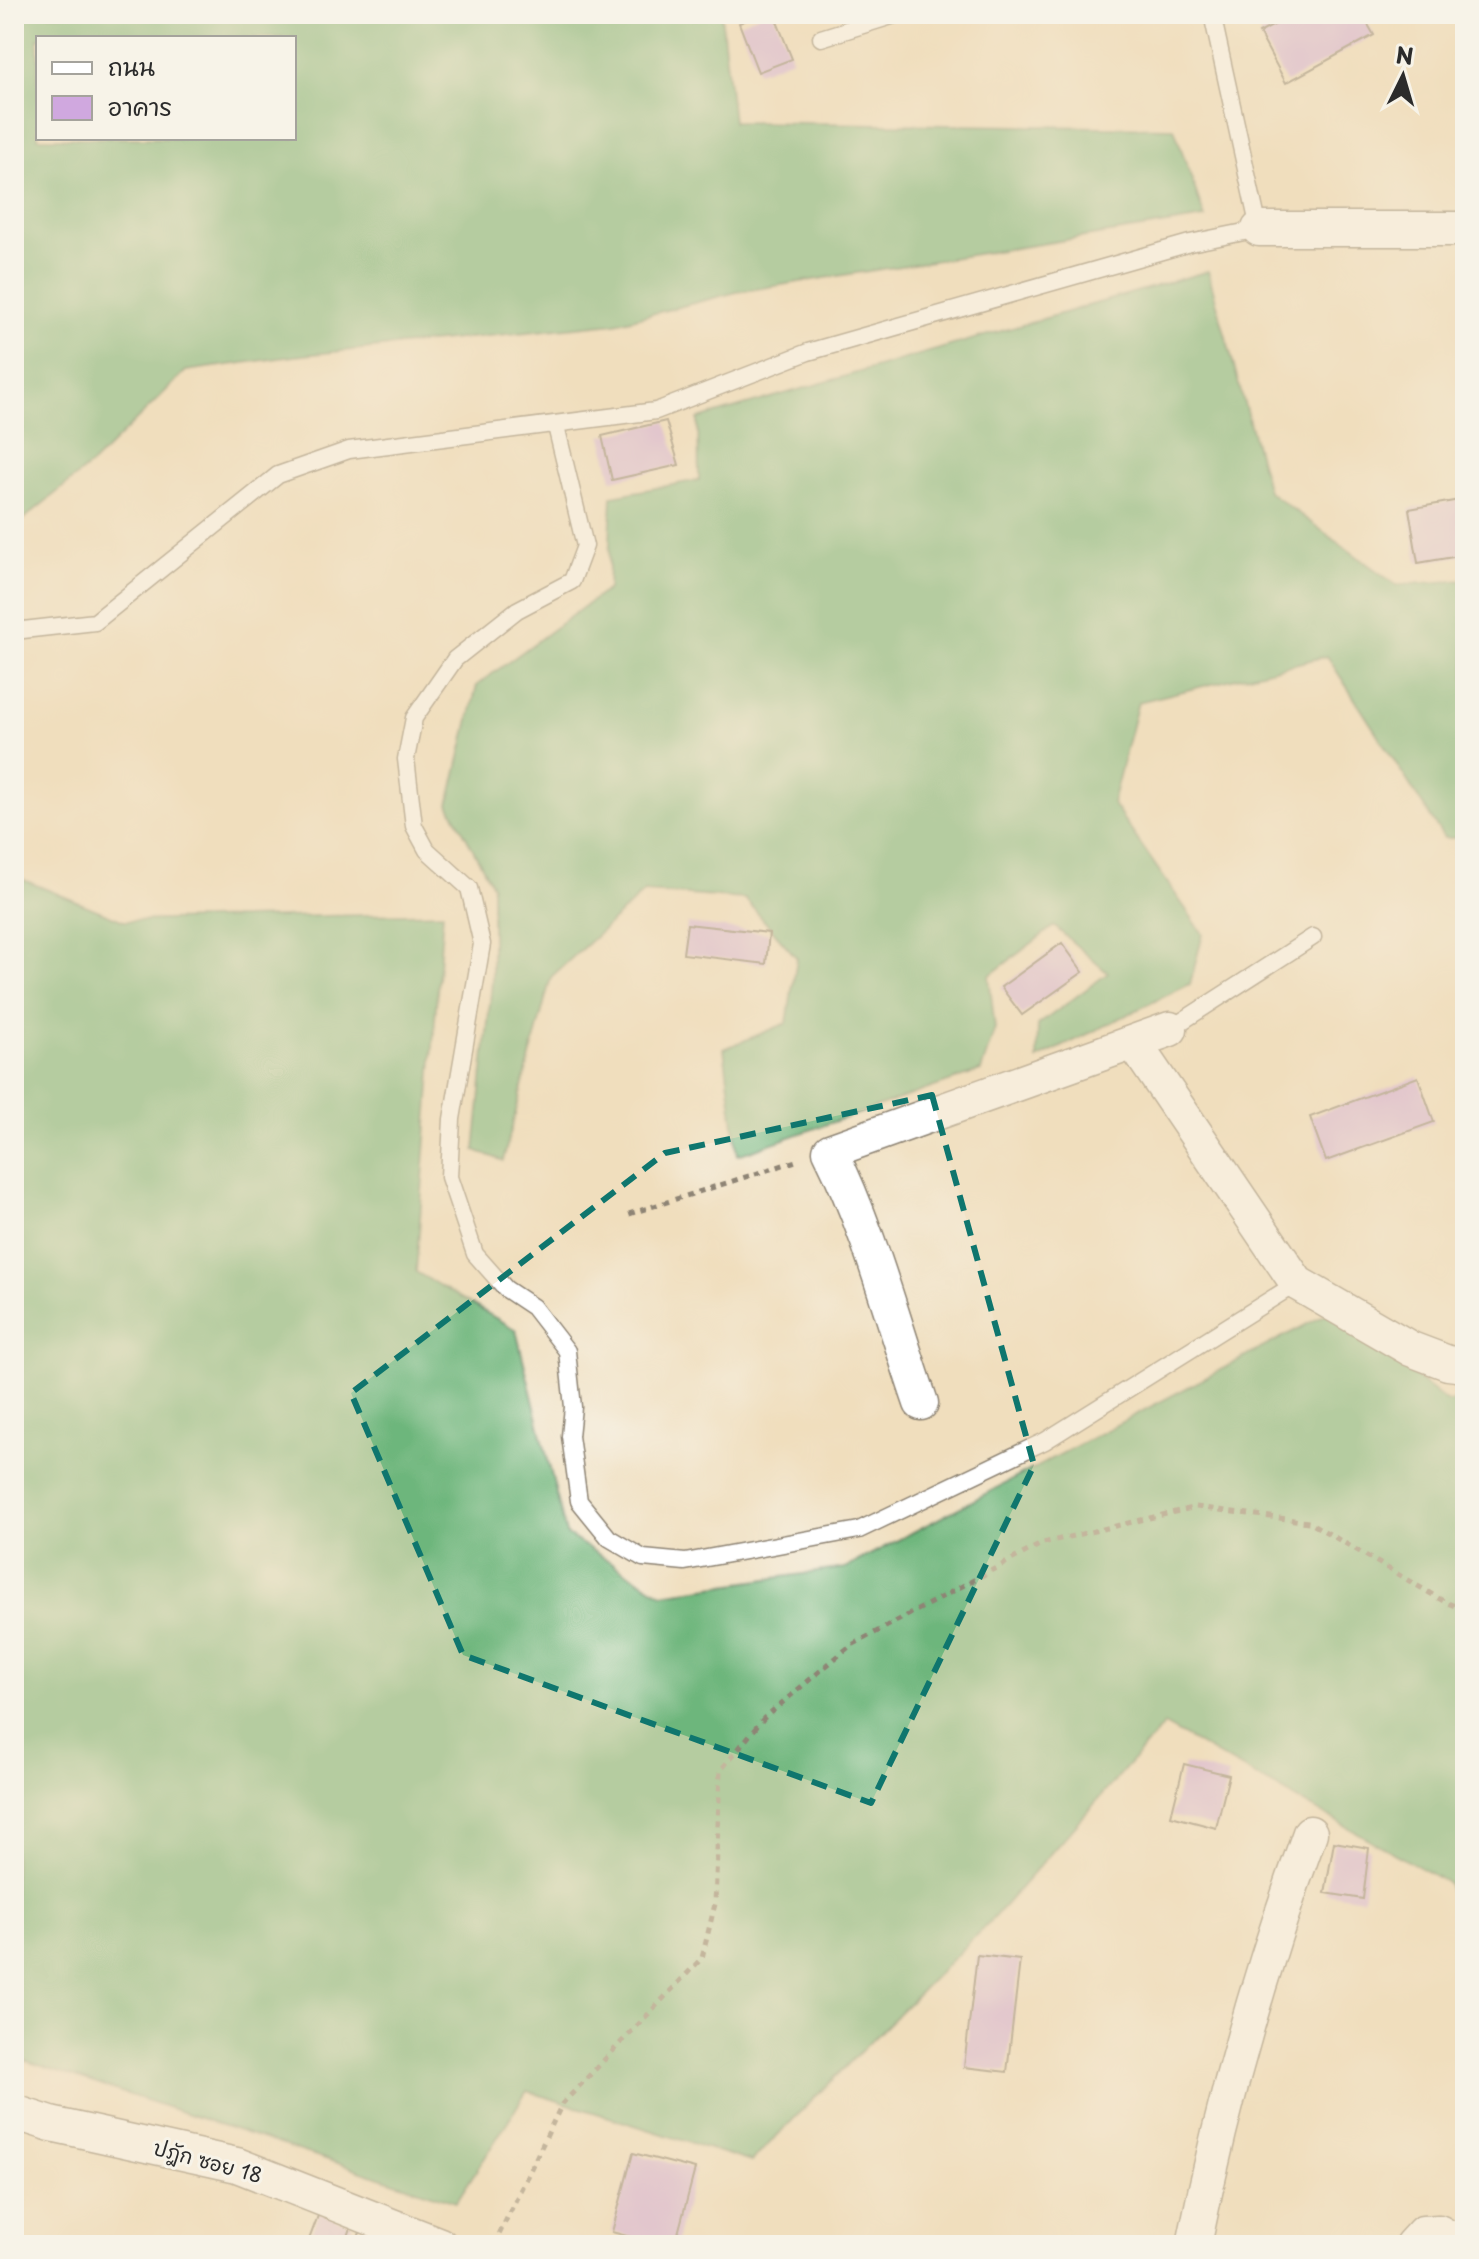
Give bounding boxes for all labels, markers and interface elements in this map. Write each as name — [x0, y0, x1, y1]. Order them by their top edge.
legend — [36, 36, 296, 140]
north arrow — [1363, 36, 1443, 116]
text: N — [1395, 37, 1415, 72]
text: ถนน — [108, 48, 155, 84]
text: อาคาร — [108, 88, 172, 124]
street label: ปฎัก ซอย 18 — [150, 2132, 266, 2190]

